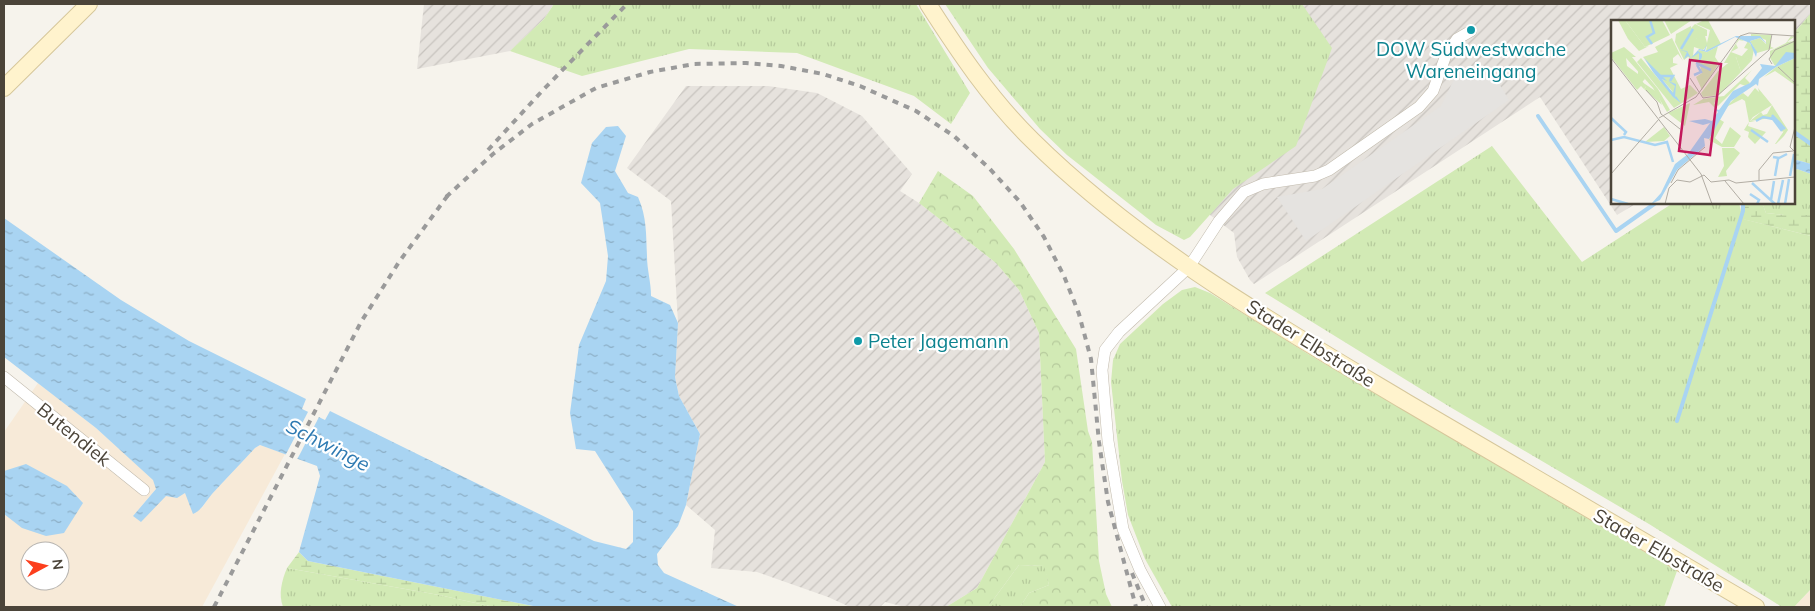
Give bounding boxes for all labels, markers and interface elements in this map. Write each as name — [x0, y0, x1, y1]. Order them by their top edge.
inset map — [1611, 20, 1795, 204]
marker: DOW Südwestwache Wareneingang — [1465, 24, 1477, 36]
place label: DOW Südwestwache Wareneingang — [1376, 37, 1566, 83]
street label: Stader Elbstraße — [1242, 294, 1380, 392]
place label: Peter Jagemann — [868, 329, 1009, 353]
marker: Peter Jagemann — [852, 335, 864, 347]
street label: Butendiek — [32, 397, 116, 471]
water label: Schwinge — [282, 413, 374, 476]
street label: Stader Elbstraße — [1589, 503, 1729, 597]
north arrow — [20, 541, 70, 591]
text: N — [48, 558, 67, 571]

